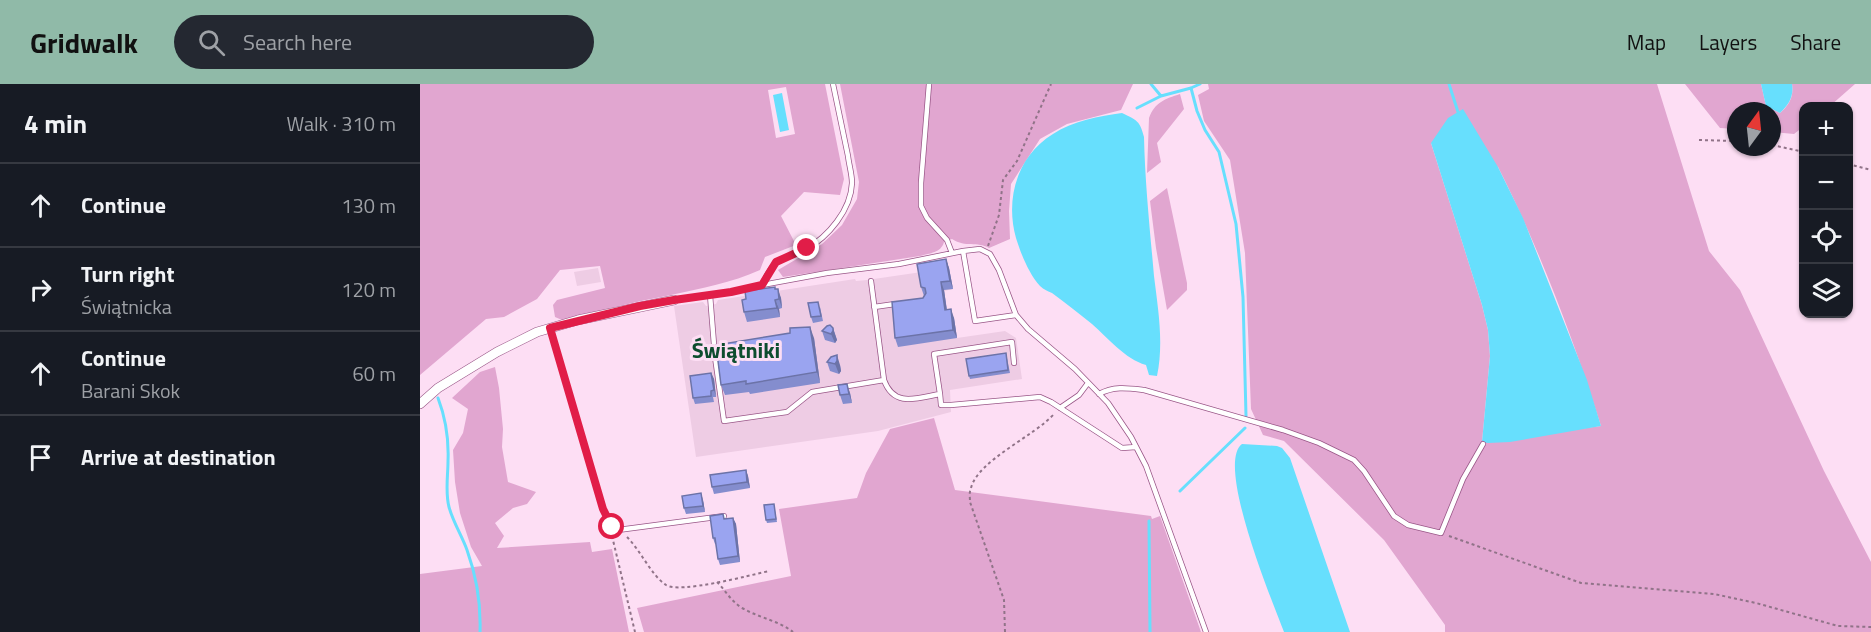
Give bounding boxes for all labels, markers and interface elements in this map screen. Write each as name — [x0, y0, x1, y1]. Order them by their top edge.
search box — [174, 15, 594, 69]
text: Gridwalk — [30, 21, 138, 64]
text: Search here — [243, 25, 352, 59]
icon: search — [195, 26, 228, 59]
text: Map — [1627, 26, 1666, 58]
text: Layers — [1699, 26, 1757, 58]
text: Share — [1790, 26, 1841, 58]
north arrow — [1727, 102, 1781, 156]
map controls — [1799, 102, 1853, 318]
button: + — [1799, 102, 1853, 156]
text: 4 min — [24, 104, 87, 143]
text: Walk · 310 m — [287, 108, 396, 139]
button: − — [1799, 156, 1853, 210]
text: Continue — [81, 188, 166, 222]
icon: ahead — [24, 189, 57, 222]
text: 130 m — [341, 190, 396, 221]
button: locate — [1799, 210, 1853, 264]
route end — [793, 234, 819, 260]
text: Turn right — [81, 257, 175, 291]
button: layers — [1799, 264, 1853, 318]
icon: right — [24, 273, 57, 306]
text: 120 m — [341, 274, 396, 305]
text: Świątnicka — [81, 291, 172, 322]
district label: Świątniki — [692, 333, 780, 367]
text: Continue — [81, 341, 166, 375]
icon: ahead — [24, 357, 57, 390]
text: 60 m — [352, 358, 396, 389]
text: Barani Skok — [81, 375, 180, 406]
text: Arrive at destination — [81, 440, 276, 474]
icon: arrive — [24, 441, 57, 474]
route start — [598, 513, 624, 539]

